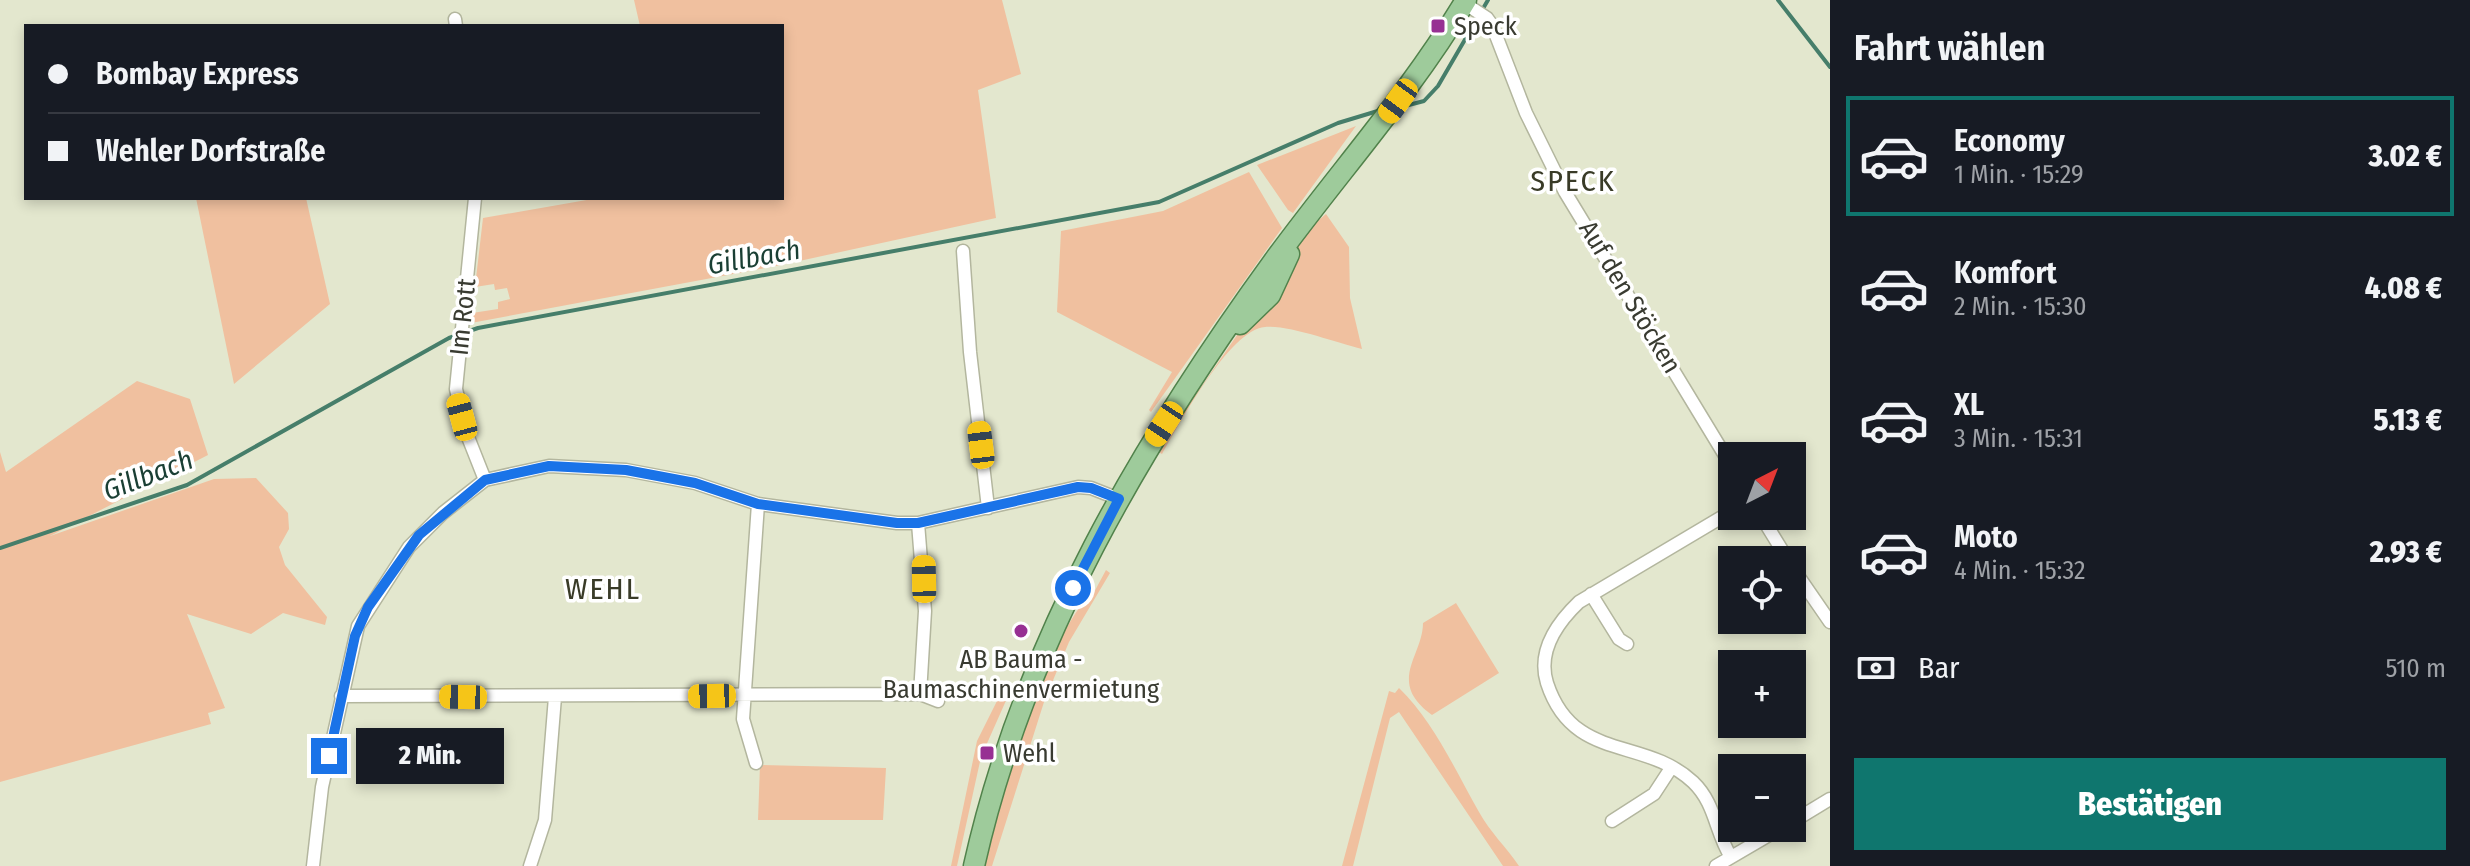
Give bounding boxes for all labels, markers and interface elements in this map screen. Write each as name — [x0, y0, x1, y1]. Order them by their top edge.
place label: Speck — [1454, 11, 1518, 42]
marker: Speck — [1429, 17, 1447, 35]
text: Fahrt wählen — [1854, 26, 2045, 70]
text: Bombay Express — [96, 56, 299, 92]
car — [1374, 75, 1422, 127]
icon: car — [1858, 120, 1930, 192]
text: Economy — [1954, 123, 2065, 159]
text: Wehler Dorfstraße — [96, 133, 325, 169]
text: 3.02 € — [2368, 138, 2442, 174]
text: 1 Min. · 15:29 — [1954, 159, 2084, 190]
district label: SPECK — [1530, 163, 1616, 199]
street label: Auf den Stöcken — [1572, 215, 1688, 379]
water label: Gillbach — [705, 233, 803, 281]
icon: car — [1858, 252, 1930, 324]
text: Komfort — [1954, 255, 2057, 291]
text: 4.08 € — [2365, 270, 2442, 306]
street label: Im Rott — [444, 276, 483, 357]
text: 2 Min. · 15:30 — [1954, 291, 2087, 322]
icon: car — [1858, 384, 1930, 456]
text: XL — [1954, 387, 1984, 423]
car — [444, 391, 480, 443]
car — [1141, 397, 1187, 451]
text: 5.13 € — [2373, 402, 2442, 438]
car — [966, 420, 996, 470]
text: 3 Min. · 15:31 — [1954, 423, 2083, 454]
north arrow — [1718, 442, 1806, 530]
map controls — [1718, 442, 1806, 842]
water label: Gillbach — [98, 443, 198, 507]
icon: car — [1858, 516, 1930, 588]
text: Moto — [1954, 519, 2018, 555]
text: 2.93 € — [2370, 534, 2442, 570]
button: locate — [1718, 546, 1806, 634]
car — [912, 555, 936, 603]
text: 4 Min. · 15:32 — [1954, 555, 2085, 586]
route start — [1055, 570, 1091, 606]
district label: WEHL — [565, 571, 641, 607]
marker: AB Bauma - Baumaschinenvermietung — [1012, 622, 1030, 640]
place label: AB Bauma - Baumaschinenvermietung — [883, 644, 1160, 705]
icon: cash — [1854, 646, 1898, 690]
button: + — [1718, 650, 1806, 738]
text: Bar — [1918, 650, 1960, 686]
text: 510 m — [2386, 653, 2446, 684]
car — [688, 684, 736, 708]
car — [439, 685, 487, 709]
callout: 2 Min. — [357, 728, 505, 784]
route end — [311, 738, 347, 774]
place label: Wehl — [1003, 738, 1056, 769]
text: 2 Min. — [399, 740, 461, 771]
marker: Wehl — [978, 744, 996, 762]
button: − — [1718, 754, 1806, 842]
button: Bestätigen — [1854, 758, 2446, 850]

